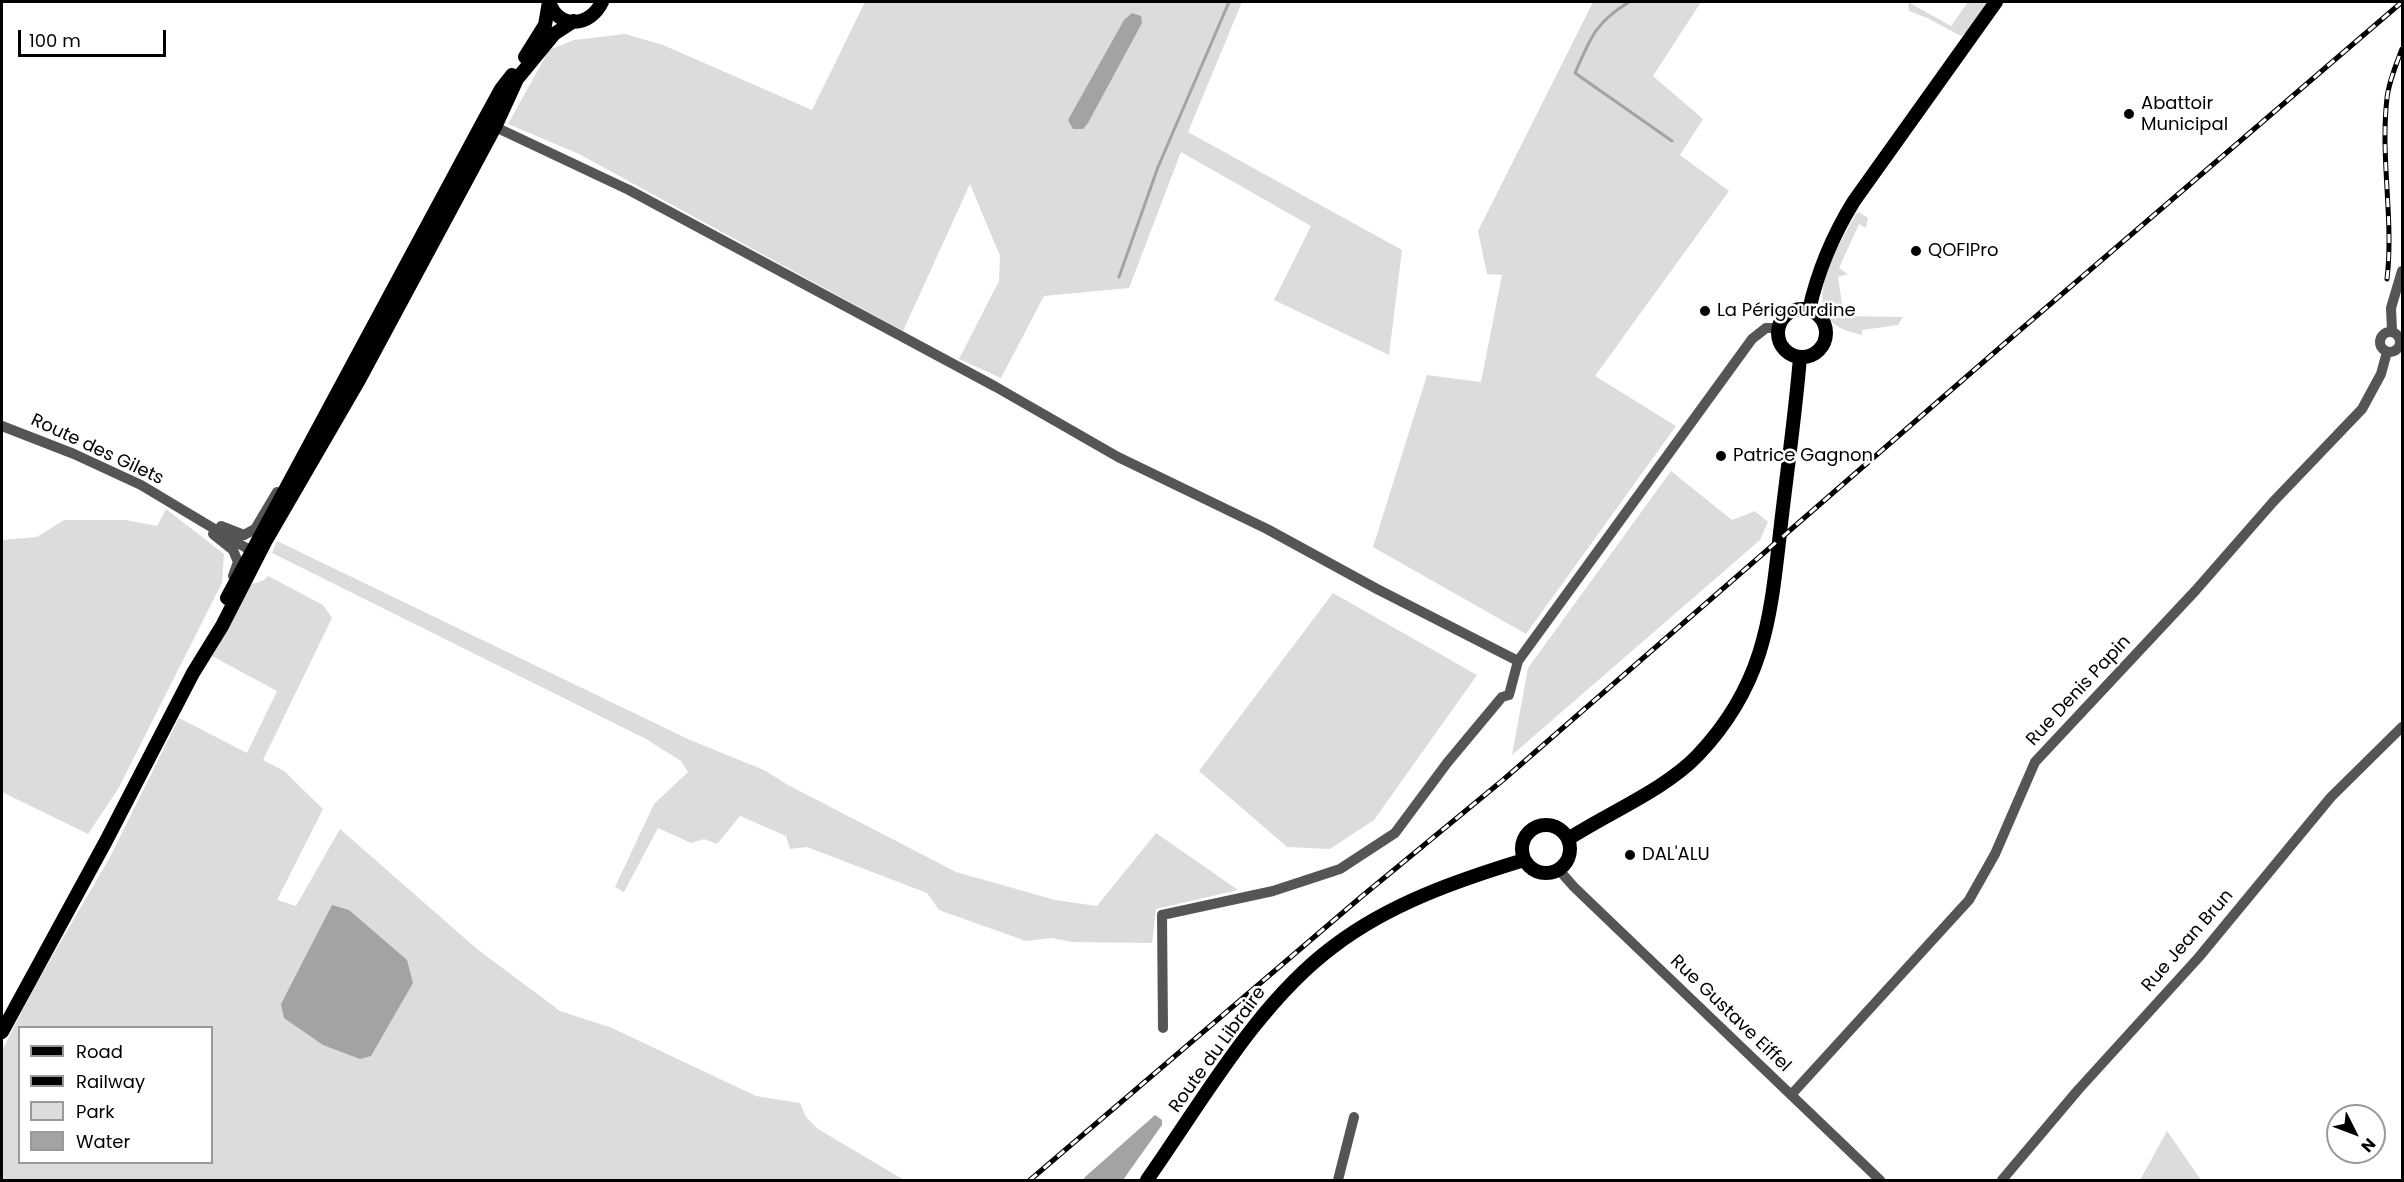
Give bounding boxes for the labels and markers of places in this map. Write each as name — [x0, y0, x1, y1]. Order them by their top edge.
place label: Abattoir Municipal — [2141, 93, 2228, 136]
marker: Abattoir Municipal — [2122, 107, 2136, 121]
place label: QOFIPro — [1928, 240, 1998, 262]
marker: QOFIPro — [1909, 244, 1923, 258]
place label: La Périgourdine — [1717, 300, 1856, 322]
marker: La Périgourdine — [1698, 304, 1712, 318]
place label: Patrice Gagnon — [1733, 445, 1873, 467]
marker: Patrice Gagnon — [1714, 449, 1728, 463]
place label: DAL'ALU — [1642, 844, 1710, 866]
marker: DAL'ALU — [1623, 848, 1637, 862]

